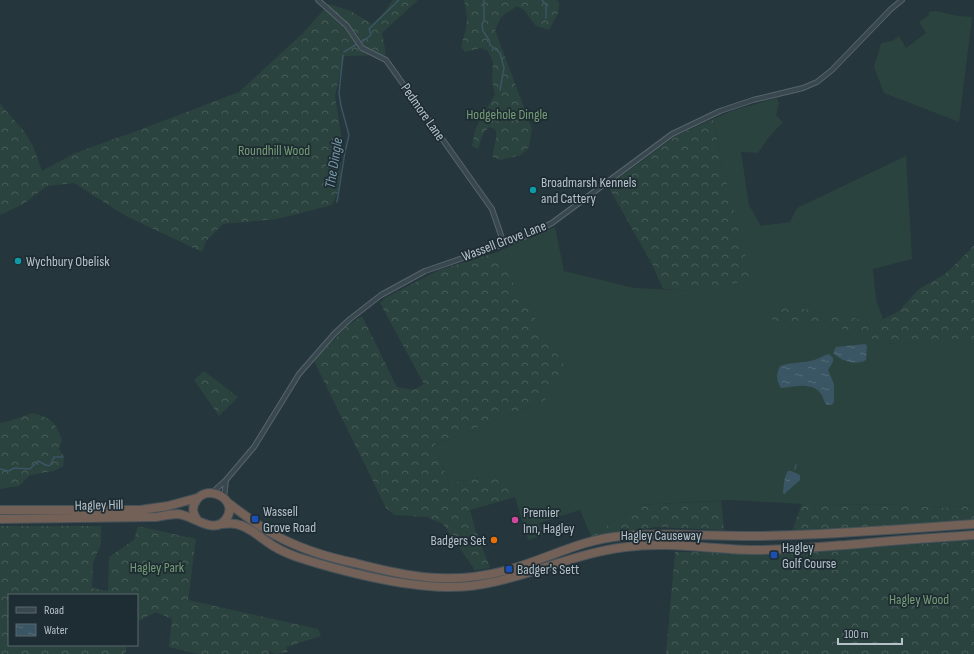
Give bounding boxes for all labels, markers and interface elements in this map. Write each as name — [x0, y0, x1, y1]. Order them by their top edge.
street label: Pedmore Lane — [397, 80, 449, 144]
park label: Hodgehole Dingle — [466, 106, 548, 123]
water label: The Dingle — [321, 136, 347, 190]
park label: Roundhill Wood — [238, 142, 310, 159]
place label: Broadmarsh Kennels and Cattery — [541, 174, 636, 207]
marker: Broadmarsh Kennels and Cattery — [528, 185, 538, 195]
street label: Wassell Grove Lane — [459, 217, 549, 265]
place label: Wychbury Obelisk — [26, 253, 110, 270]
marker: Wychbury Obelisk — [13, 256, 23, 266]
street label: Hagley Hill — [74, 496, 124, 514]
place label: Wassell Grove Road — [263, 503, 316, 536]
place label: Premier Inn, Hagley — [523, 504, 575, 537]
marker: Wassell Grove Road — [250, 514, 260, 524]
marker: Premier Inn, Hagley — [510, 515, 520, 525]
street label: Hagley Causeway — [621, 527, 702, 544]
place label: Badgers Set — [430, 532, 486, 549]
marker: Badgers Set — [489, 535, 499, 545]
place label: Hagley Golf Course — [782, 539, 837, 572]
marker: Hagley Golf Course — [769, 550, 779, 560]
park label: Hagley Park — [130, 559, 185, 576]
place label: Badger's Sett — [517, 561, 579, 578]
marker: Badger's Sett — [504, 564, 514, 574]
park label: Hagley Wood — [889, 591, 949, 608]
legend — [8, 594, 138, 646]
text: Road — [44, 603, 64, 618]
scale bar — [838, 620, 902, 646]
text: Water — [44, 623, 68, 638]
text: 100 m — [844, 627, 869, 642]

